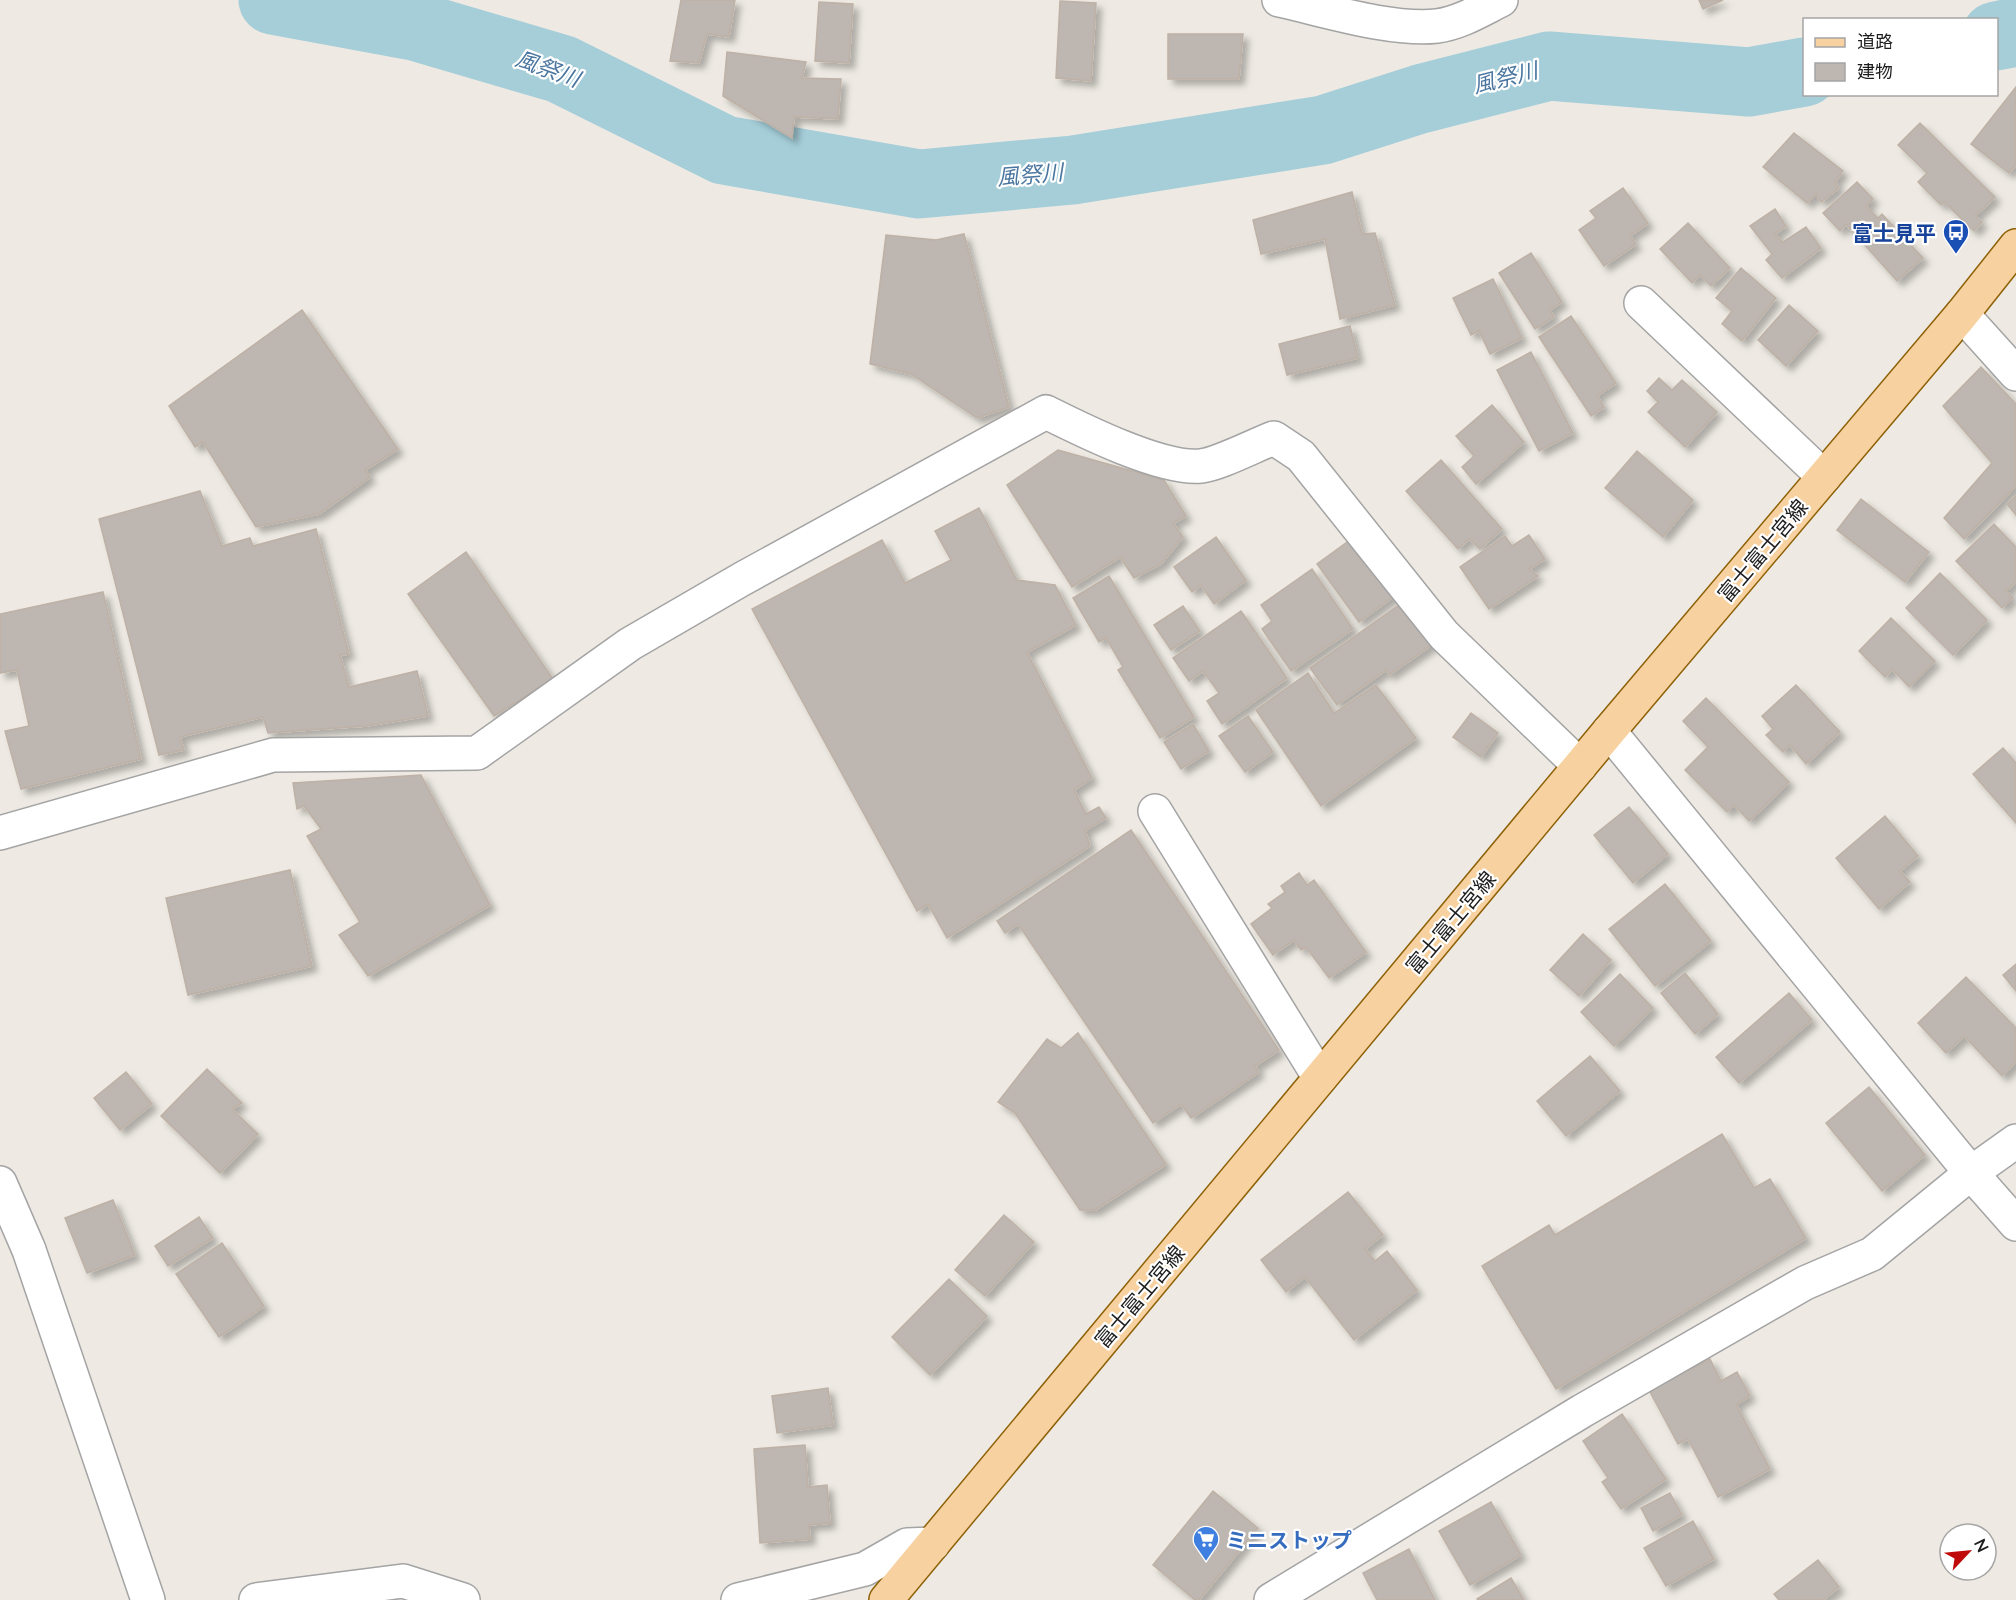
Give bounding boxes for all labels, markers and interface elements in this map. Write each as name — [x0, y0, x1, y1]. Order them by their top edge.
legend — [1803, 18, 1998, 96]
text: 道路 — [1857, 30, 1893, 52]
water label: 風祭川 — [512, 44, 585, 93]
water label: 風祭川 — [1470, 55, 1542, 98]
text: 建物 — [1857, 60, 1893, 82]
water label: 風祭川 — [996, 158, 1066, 190]
bus stop icon: 富士見平 — [1941, 217, 1971, 255]
place label: 富士見平 — [1852, 220, 1936, 245]
street label: 富士富士宮線 — [1712, 494, 1812, 606]
street label: 富士富士宮線 — [1400, 866, 1500, 978]
street label: 富士富士宮線 — [1089, 1240, 1189, 1352]
north arrow — [1938, 1522, 1998, 1582]
supermarket icon: ミニストップ — [1191, 1524, 1221, 1562]
place label: ミニストップ — [1226, 1527, 1352, 1552]
text: N — [1971, 1536, 1993, 1555]

